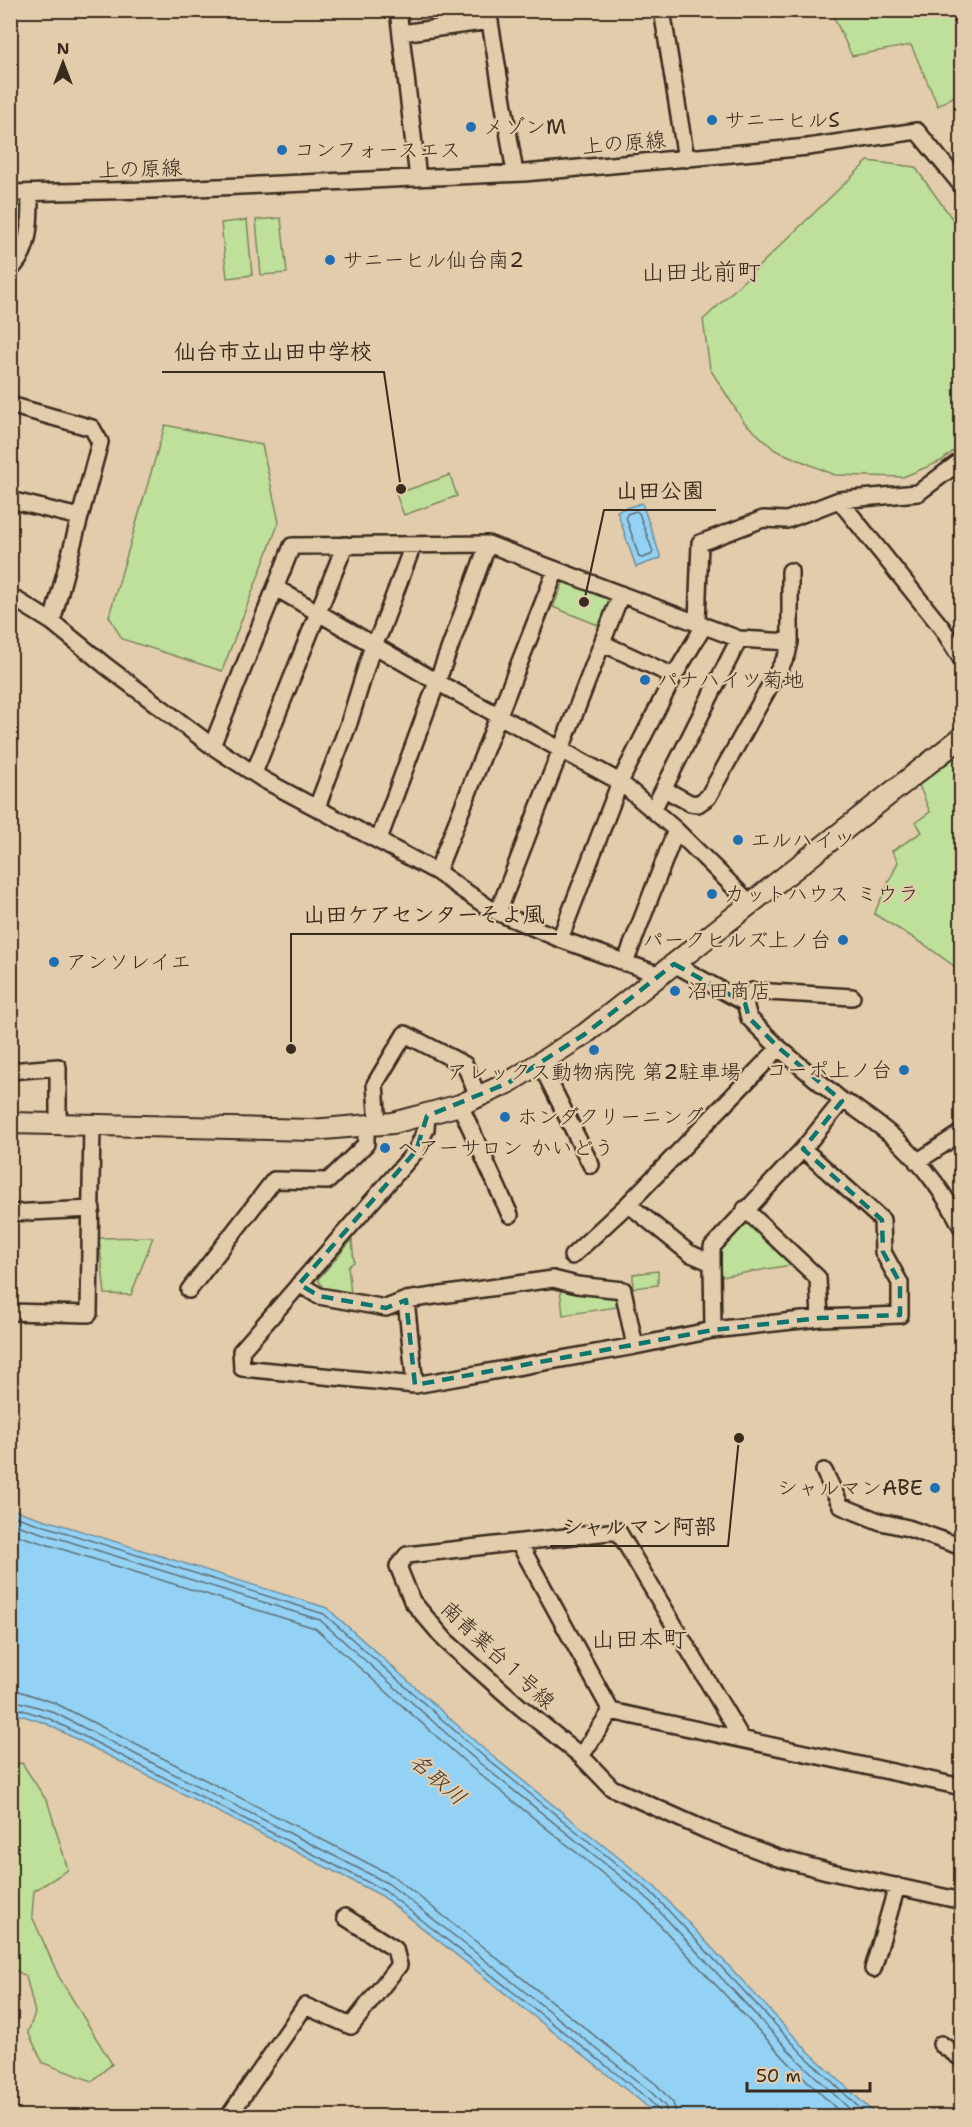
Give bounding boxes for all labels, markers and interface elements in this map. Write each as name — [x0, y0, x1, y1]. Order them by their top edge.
north arrow — [33, 33, 93, 93]
text: N — [57, 38, 69, 59]
place label: サニーヒルS — [724, 106, 840, 134]
place label: メゾンM — [483, 113, 566, 141]
marker: サニーヒルS — [705, 113, 719, 127]
marker: メゾンM — [464, 120, 478, 134]
street label: 上の原線 — [581, 125, 667, 161]
place label: コンフォースエス — [294, 136, 461, 164]
marker: コンフォースエス — [275, 143, 289, 157]
street label: 上の原線 — [98, 154, 182, 184]
place label: サニーヒル仙台南2 — [342, 246, 524, 274]
marker: サニーヒル仙台南2 — [323, 253, 337, 267]
district label: 山田北前町 — [641, 256, 761, 288]
callout: 仙台市立山田中学校 — [162, 332, 384, 372]
text: 仙台市立山田中学校 — [174, 337, 372, 366]
callout: 山田公園 — [604, 470, 716, 510]
text: 山田公園 — [616, 476, 704, 505]
place label: パナハイツ菊地 — [657, 666, 804, 694]
marker: パナハイツ菊地 — [638, 673, 652, 687]
place label: エルハイツ — [750, 826, 855, 854]
marker: エルハイツ — [731, 833, 745, 847]
place label: カットハウス ミウラ — [724, 880, 919, 908]
marker: カットハウス ミウラ — [705, 887, 719, 901]
callout: 山田ケアセンターそよ風 — [291, 894, 557, 934]
text: 山田ケアセンターそよ風 — [303, 900, 545, 929]
place label: パークヒルズ上ノ台 — [642, 926, 831, 954]
marker: パークヒルズ上ノ台 — [836, 933, 850, 947]
place label: アンソレイエ — [66, 948, 191, 976]
marker: アンソレイエ — [47, 955, 61, 969]
place label: 沼田商店 — [687, 977, 771, 1005]
marker: 沼田商店 — [668, 984, 682, 998]
marker: アレックス動物病院 第2駐車場 — [587, 1043, 601, 1057]
place label: コーポ上ノ台 — [766, 1056, 892, 1084]
place label: アレックス動物病院 第2駐車場 — [447, 1058, 741, 1086]
marker: コーポ上ノ台 — [897, 1063, 911, 1077]
place label: ホンダクリーニング — [517, 1103, 704, 1131]
marker: ホンダクリーニング — [498, 1110, 512, 1124]
place label: ヘアーサロン かいどう — [397, 1134, 615, 1162]
marker: ヘアーサロン かいどう — [378, 1141, 392, 1155]
place label: シャルマンABE — [777, 1474, 923, 1502]
marker: シャルマンABE — [928, 1481, 942, 1495]
callout: シャルマン阿部 — [550, 1506, 728, 1546]
text: シャルマン阿部 — [562, 1512, 716, 1541]
street label: 南青葉台１号線 — [435, 1595, 561, 1715]
district label: 山田本町 — [591, 1623, 687, 1655]
water label: 名取川 — [404, 1746, 472, 1812]
scale bar — [747, 2055, 870, 2093]
text: 50 m — [756, 2064, 801, 2088]

